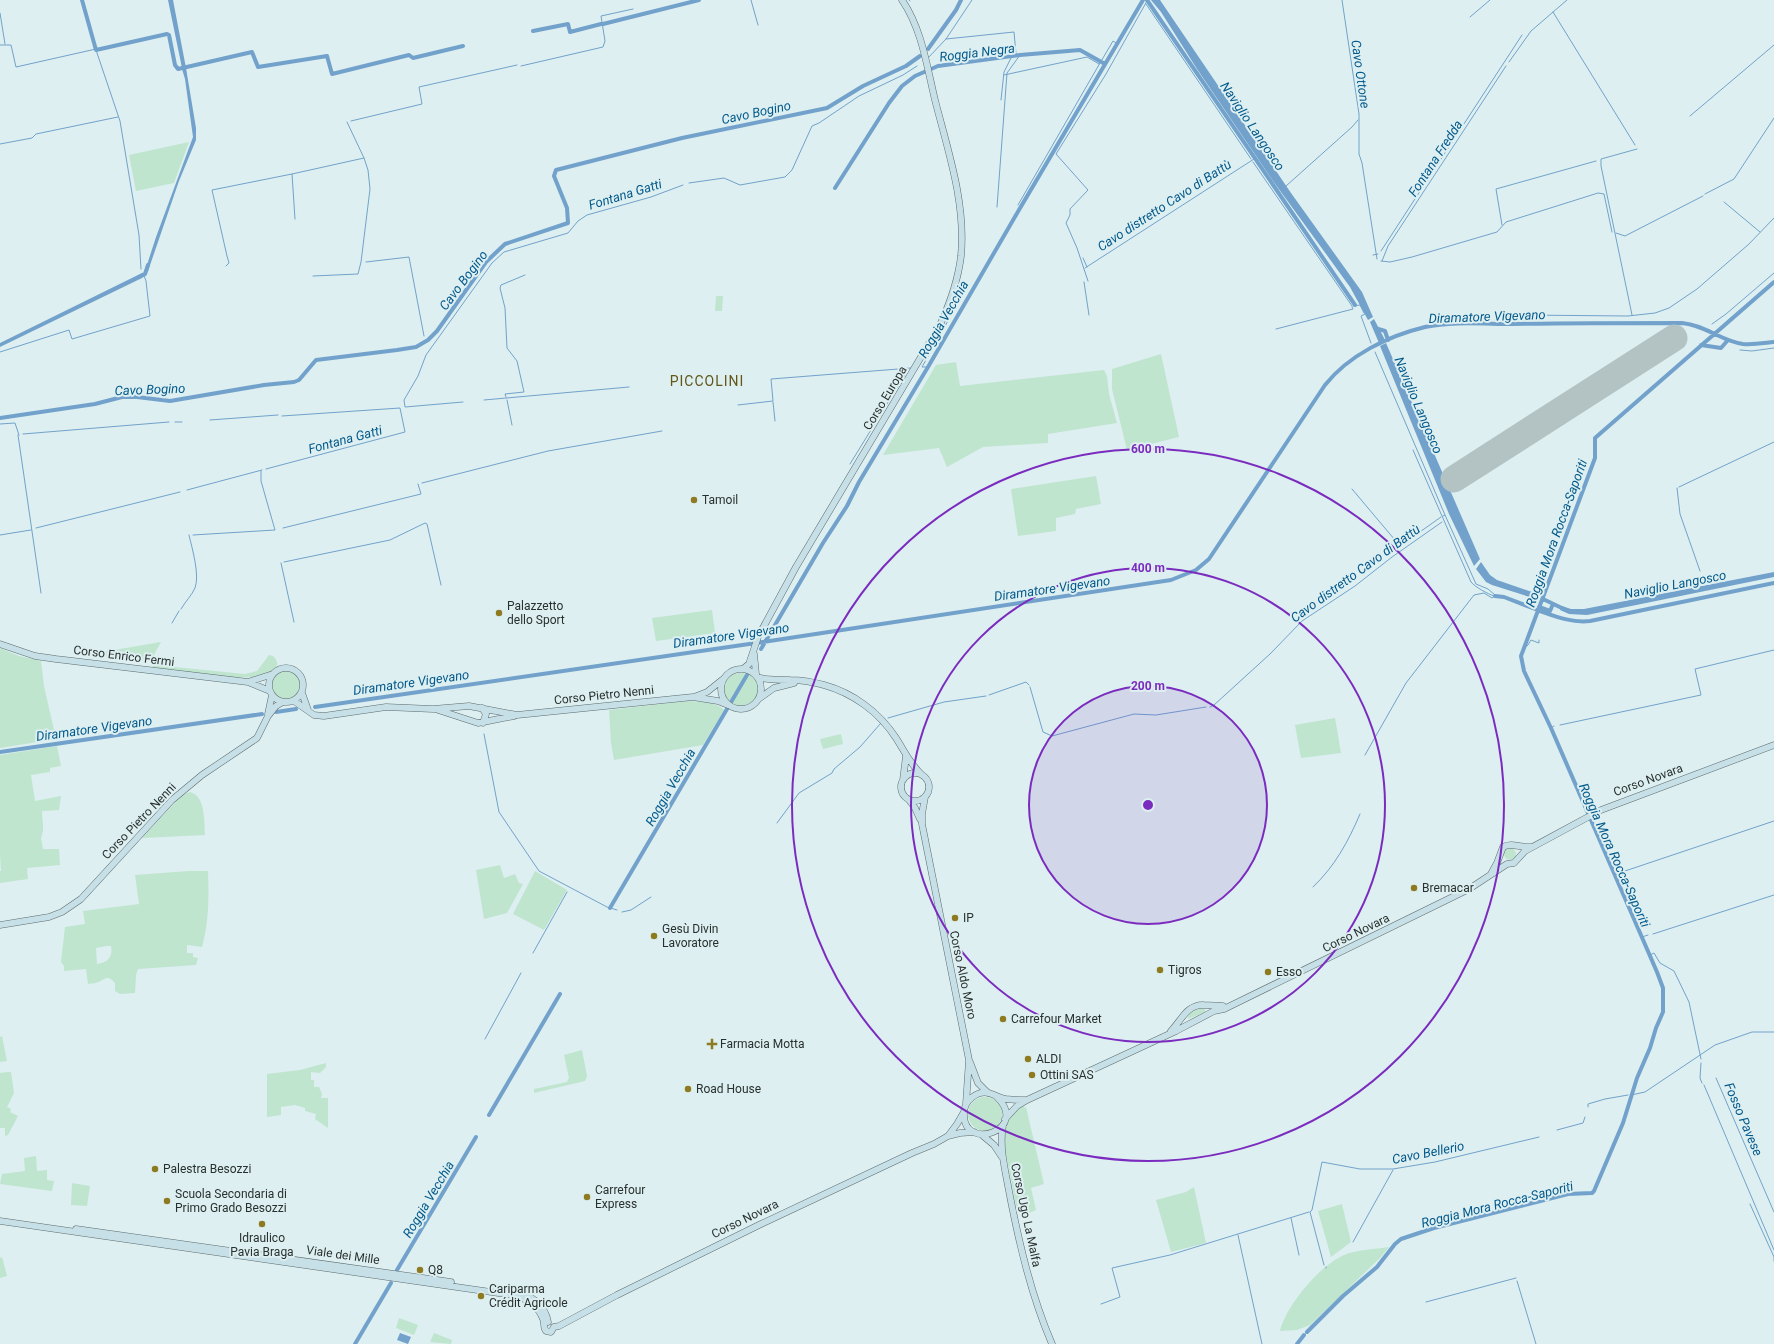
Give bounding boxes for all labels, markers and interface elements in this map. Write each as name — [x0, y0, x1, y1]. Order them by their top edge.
water label: Cavo Ottone — [1348, 39, 1373, 110]
water label: Roggia Negra — [938, 40, 1016, 65]
water label: Naviglio Langosco — [1217, 79, 1288, 173]
water label: Cavo Bogino — [720, 98, 792, 127]
water label: Fontana Fredda — [1405, 117, 1466, 199]
water label: Cavo distretto Cavo di Battù — [1095, 157, 1234, 254]
water label: Fontana Gatti — [587, 176, 664, 213]
water label: Cavo Bogino — [436, 248, 491, 313]
water label: Roggia Vecchia — [915, 278, 972, 361]
water label: Diramatore Vigevano — [1428, 307, 1546, 326]
water label: Naviglio Langosco — [1391, 355, 1446, 456]
street label: Corso Europa — [860, 363, 910, 433]
district label: PICCOLINI — [670, 373, 744, 389]
water label: Cavo Bogino — [114, 381, 186, 398]
water label: Fontana Gatti — [307, 422, 385, 457]
text: 600 m — [1131, 442, 1165, 456]
water label: Roggia Mora Rocca-Saporiti — [1523, 456, 1591, 609]
place label: Tamoil — [702, 493, 738, 507]
marker: Tamoil — [689, 495, 699, 505]
water label: Cavo distretto Cavo di Battù — [1288, 521, 1423, 625]
text: 400 m — [1131, 561, 1165, 575]
water label: Naviglio Langosco — [1623, 567, 1727, 602]
water label: Diramatore Vigevano — [993, 573, 1111, 604]
place label: Palazzetto dello Sport — [507, 599, 565, 627]
marker: Palazzetto dello Sport — [494, 608, 504, 618]
water label: Diramatore Vigevano — [672, 620, 790, 651]
street label: Corso Enrico Fermi — [73, 643, 175, 669]
water label: Diramatore Vigevano — [352, 667, 470, 698]
text: 200 m — [1131, 679, 1165, 693]
street label: Corso Pietro Nenni — [553, 683, 655, 707]
water label: Diramatore Vigevano — [35, 713, 153, 744]
water label: Roggia Vecchia — [642, 746, 699, 829]
street label: Corso Novara — [1611, 761, 1685, 799]
street label: Corso Pietro Nenni — [99, 780, 179, 862]
water label: Roggia Mora Rocca-Saporiti — [1576, 781, 1654, 930]
centre of rings — [1141, 798, 1155, 812]
place label: Bremacar — [1422, 881, 1474, 895]
marker: Bremacar — [1409, 883, 1419, 893]
place label: IP — [963, 911, 974, 925]
street label: Corso Novara — [1320, 911, 1392, 955]
marker: IP — [950, 913, 960, 923]
place label: Gesù Divin Lavoratore — [662, 922, 719, 950]
street label: Corso Aldo Moro — [947, 929, 979, 1021]
marker: Gesù Divin Lavoratore — [649, 931, 659, 941]
place label: Tigros — [1168, 963, 1202, 977]
marker: Tigros — [1155, 965, 1165, 975]
place label: Esso — [1276, 965, 1302, 979]
marker: Esso — [1263, 967, 1273, 977]
place label: Carrefour Market — [1011, 1012, 1102, 1026]
marker: Carrefour Market — [998, 1014, 1008, 1024]
place label: Farmacia Motta — [720, 1037, 804, 1051]
marker: Farmacia Motta — [707, 1039, 717, 1049]
place label: ALDI — [1036, 1052, 1061, 1066]
marker: ALDI — [1023, 1054, 1033, 1064]
place label: Ottini SAS — [1040, 1068, 1094, 1082]
marker: Ottini SAS — [1027, 1070, 1037, 1080]
water label: Fosso Pavese — [1721, 1080, 1766, 1158]
place label: Road House — [696, 1082, 761, 1096]
marker: Road House — [683, 1084, 693, 1094]
water label: Cavo Bellerio — [1391, 1138, 1465, 1167]
water label: Roggia Vecchia — [400, 1158, 457, 1240]
place label: Palestra Besozzi — [163, 1162, 251, 1176]
street label: Corso Ugo La Malfa — [1008, 1162, 1044, 1268]
marker: Palestra Besozzi — [150, 1164, 160, 1174]
water label: Roggia Mora Rocca-Saporiti — [1420, 1178, 1576, 1231]
place label: Carrefour Express — [595, 1183, 645, 1211]
place label: Scuola Secondaria di Primo Grado Besozzi — [175, 1187, 287, 1215]
marker: Carrefour Express — [582, 1192, 592, 1202]
marker: Scuola Secondaria di Primo Grado Besozzi — [162, 1196, 172, 1206]
street label: Corso Novara — [709, 1197, 781, 1241]
marker: Idraulico Pavia Braga — [257, 1219, 267, 1229]
place label: Idraulico Pavia Braga — [230, 1231, 294, 1259]
street label: Viale dei Mille — [305, 1243, 381, 1267]
place label: Q8 — [428, 1263, 443, 1277]
marker: Q8 — [415, 1265, 425, 1275]
place label: Cariparma Crédit Agricole — [489, 1282, 568, 1310]
marker: Cariparma Crédit Agricole — [476, 1291, 486, 1301]

